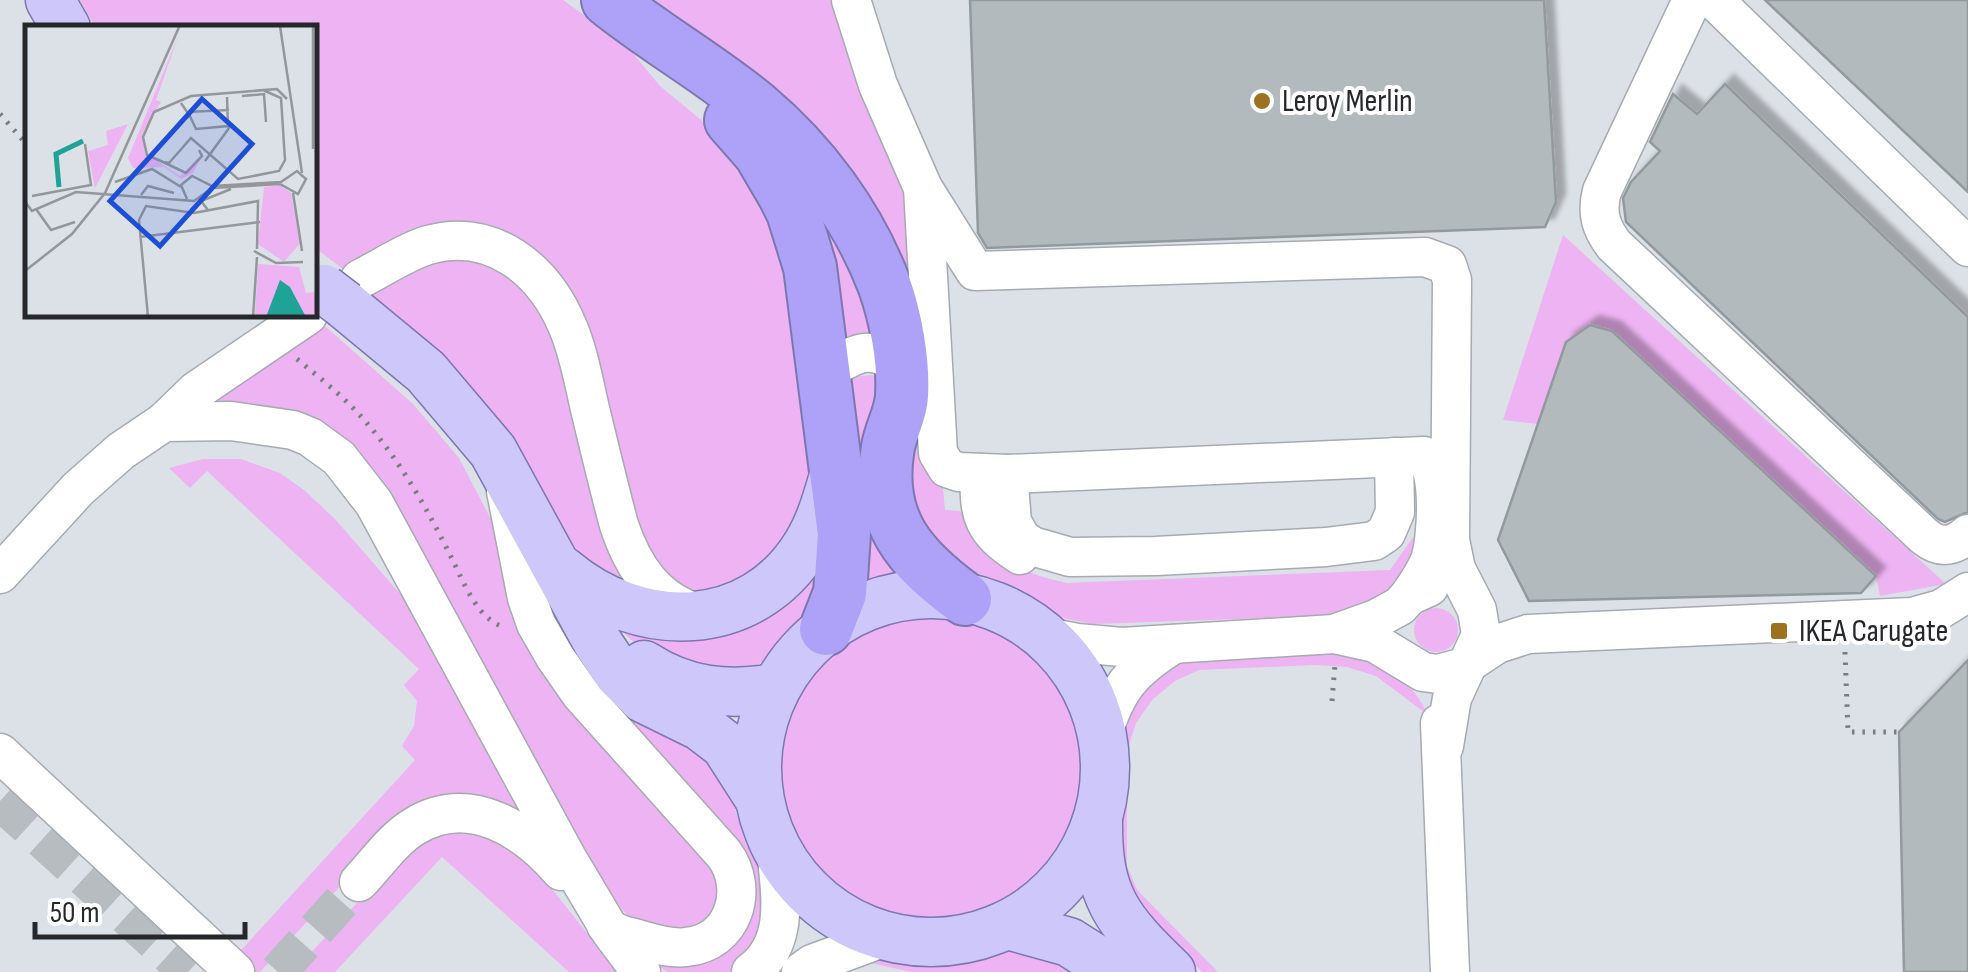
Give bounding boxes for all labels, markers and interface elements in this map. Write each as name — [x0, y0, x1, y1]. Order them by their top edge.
inset map — [25, 25, 318, 318]
place label: Leroy Merlin — [1282, 82, 1413, 121]
marker: Leroy Merlin — [1251, 90, 1273, 112]
place label: IKEA Carugate — [1799, 612, 1948, 651]
marker: IKEA Carugate — [1768, 620, 1790, 642]
scale bar — [35, 877, 245, 939]
text: 50 m — [50, 895, 99, 931]

